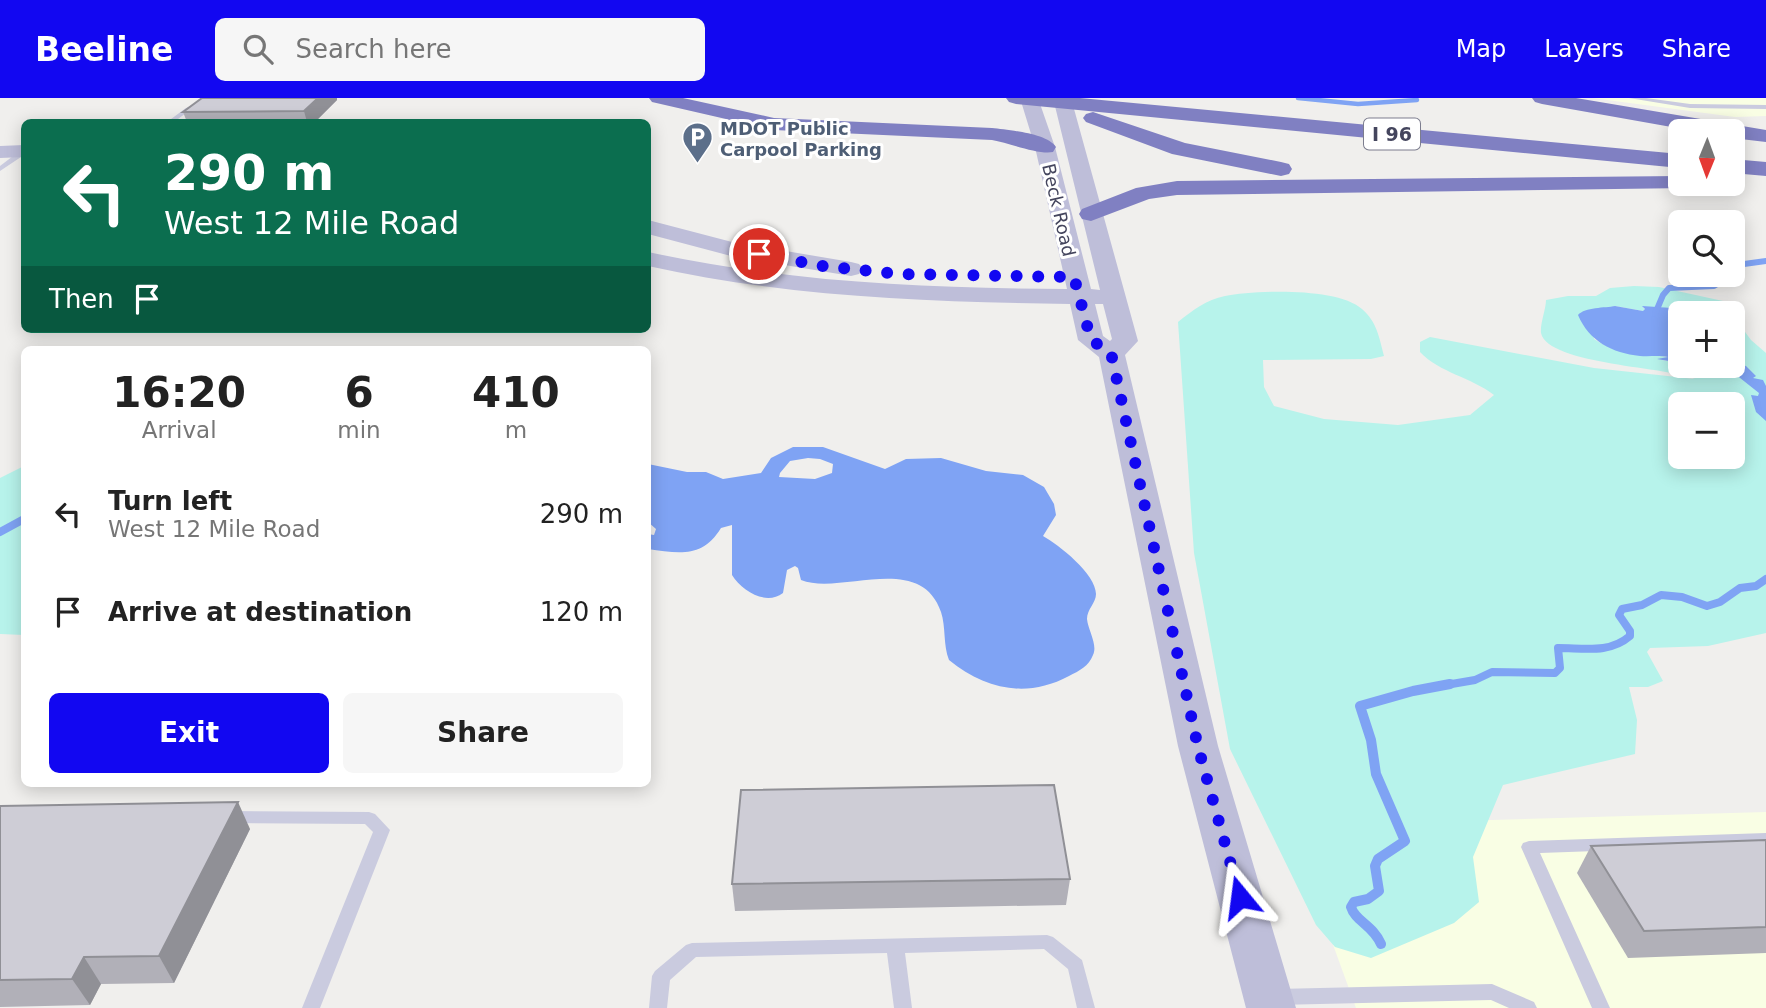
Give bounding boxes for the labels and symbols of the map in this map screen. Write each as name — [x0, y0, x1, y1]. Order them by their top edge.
place label: MDOT Public Carpool Parking — [720, 118, 882, 160]
road number: I 96 — [1364, 118, 1420, 150]
north arrow — [1668, 119, 1745, 196]
parking icon: MDOT Public Carpool Parking — [680, 121, 714, 165]
street label: Beck Road — [1038, 162, 1080, 258]
pin — [729, 224, 789, 284]
position arrow — [1203, 860, 1277, 934]

